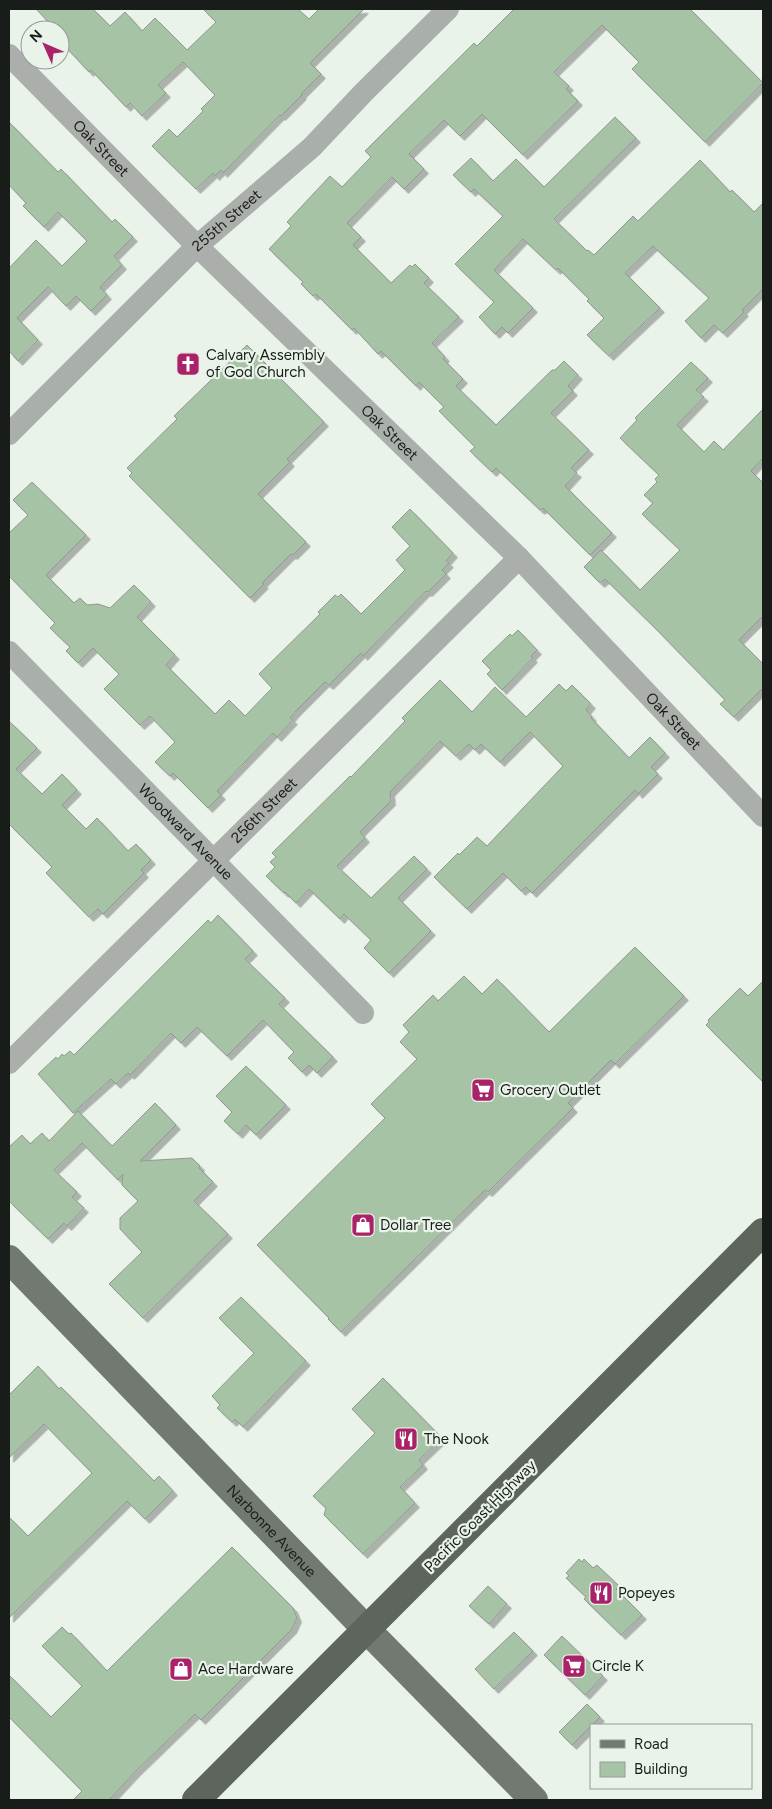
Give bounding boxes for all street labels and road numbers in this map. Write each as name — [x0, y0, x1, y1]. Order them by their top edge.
street label: Oak Street — [69, 116, 133, 181]
street label: 255th Street — [188, 186, 265, 255]
street label: Oak Street — [357, 401, 422, 464]
street label: Oak Street — [642, 689, 705, 754]
street label: 256th Street — [227, 774, 301, 847]
street label: Woodward Avenue — [134, 780, 237, 884]
street label: Pacific Coast Highway — [420, 1456, 540, 1576]
street label: Narbonne Avenue — [223, 1481, 320, 1581]

